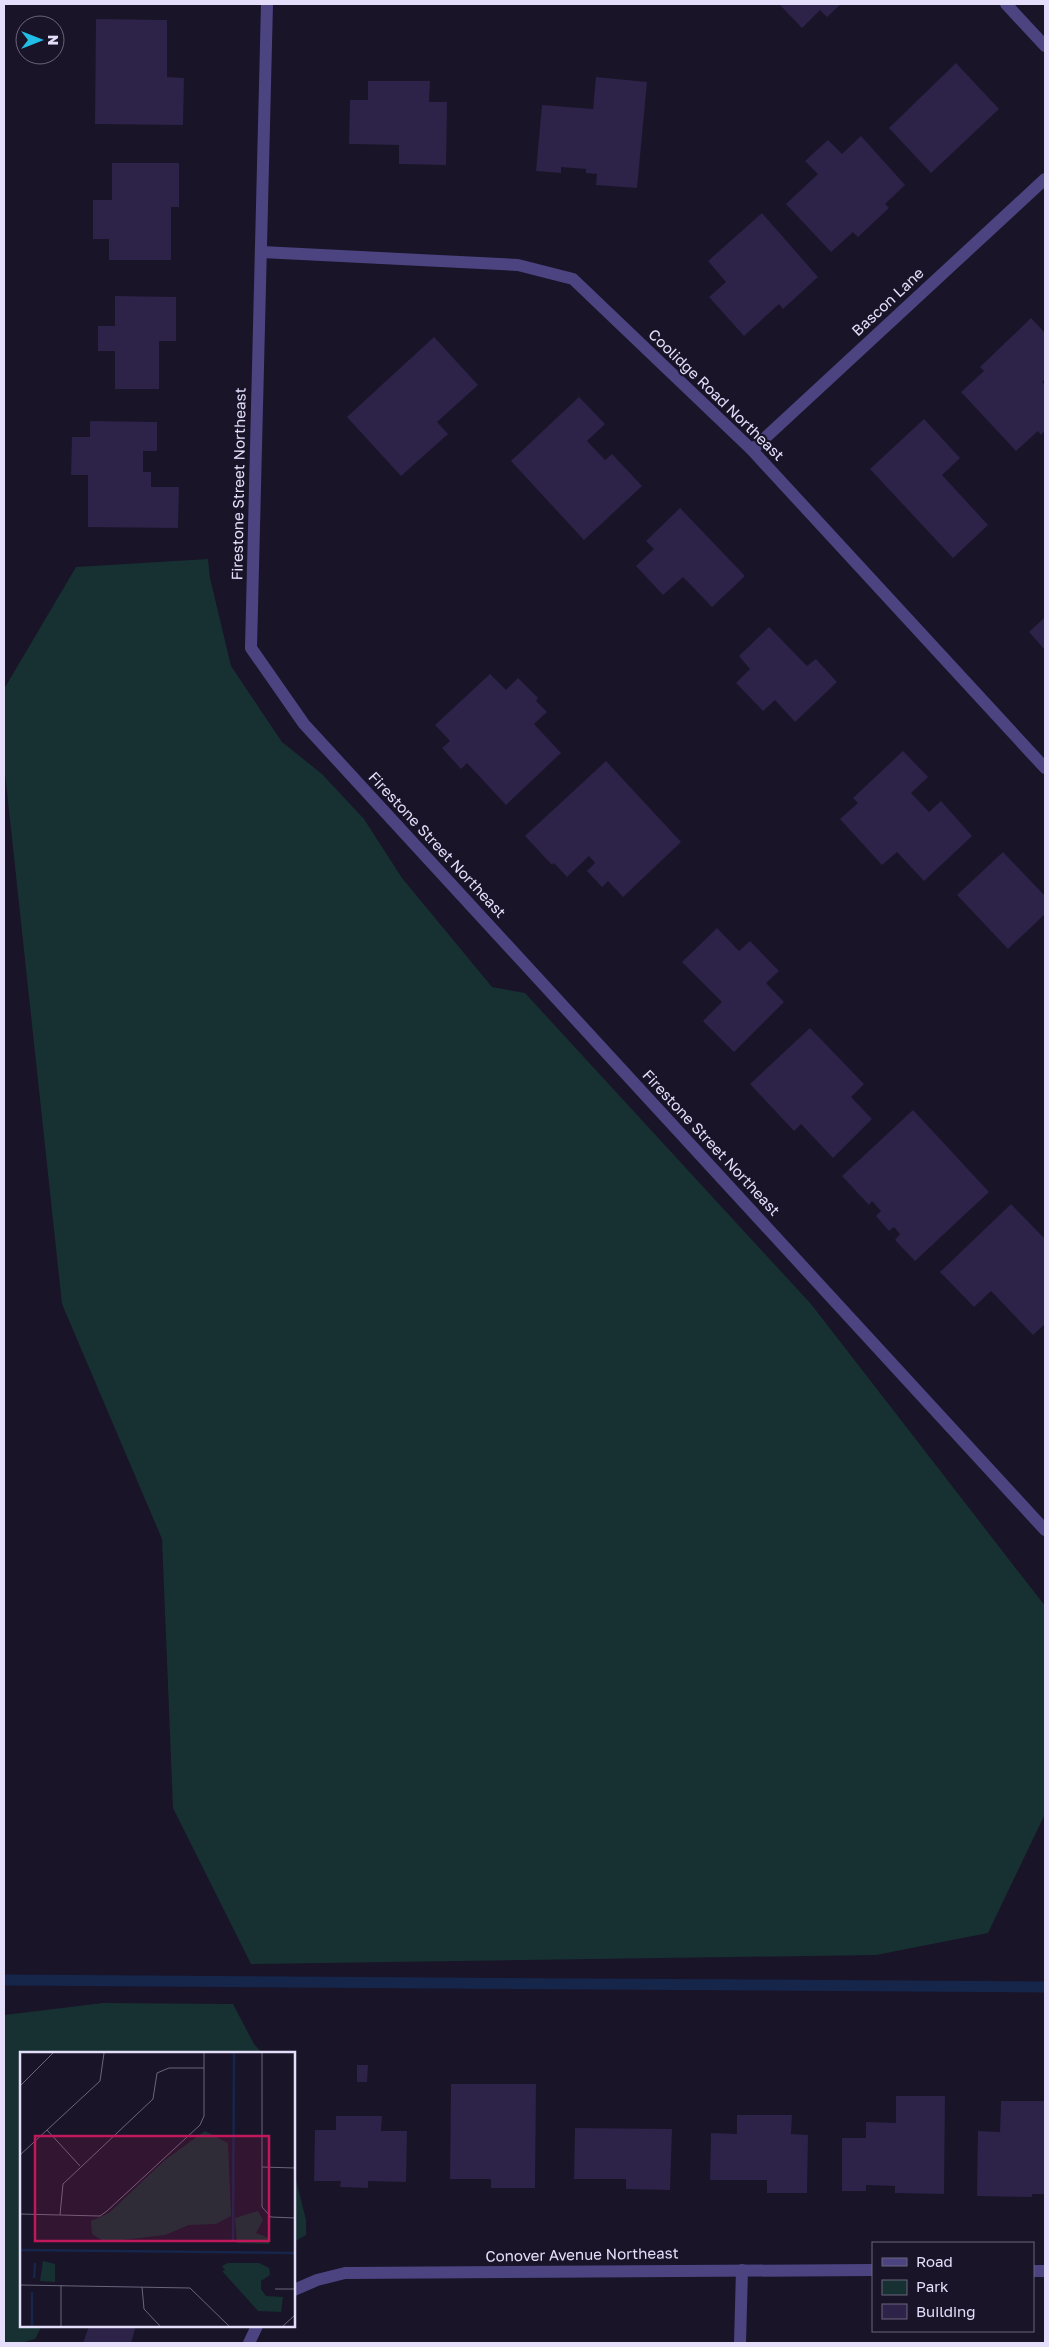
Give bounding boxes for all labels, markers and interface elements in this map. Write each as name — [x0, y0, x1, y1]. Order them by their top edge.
north arrow — [15, 15, 65, 65]
text: N — [45, 35, 62, 45]
street label: Bascon Lane — [848, 263, 927, 339]
street label: Coolidge Road Northeast — [645, 325, 788, 464]
street label: Firestone Street Northeast — [227, 387, 249, 581]
street label: Firestone Street Northeast — [365, 768, 510, 921]
street label: Firestone Street Northeast — [639, 1066, 784, 1219]
inset map — [20, 2052, 295, 2327]
legend — [872, 2242, 1034, 2332]
street label: Conover Avenue Northeast — [485, 2243, 679, 2265]
text: Road — [916, 2252, 953, 2270]
text: Park — [916, 2277, 949, 2295]
text: Building — [916, 2302, 976, 2320]

